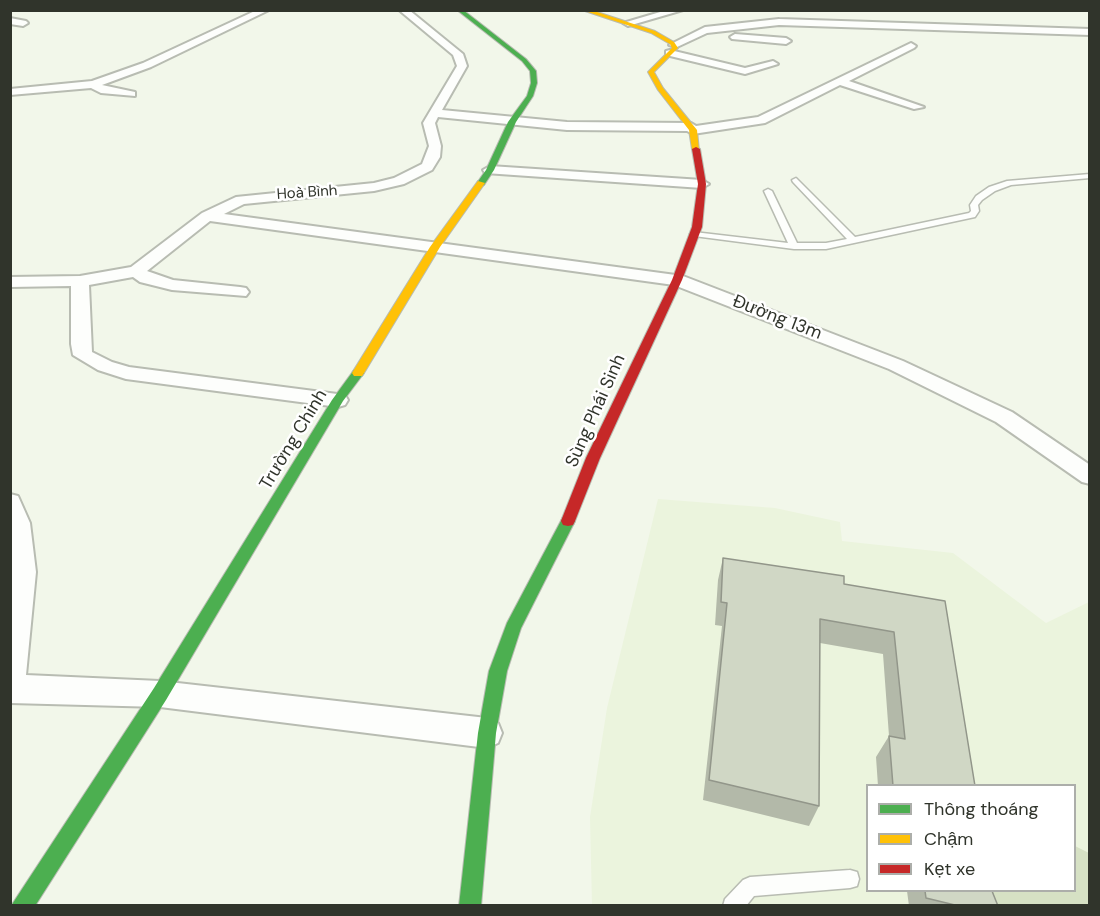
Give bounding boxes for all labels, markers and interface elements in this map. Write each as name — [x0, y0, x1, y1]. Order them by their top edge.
street label: Hoà Bình — [276, 182, 338, 204]
street label: Đường 13m — [729, 291, 825, 345]
street label: Sùng Phái Sinh — [562, 351, 630, 471]
street label: Trường Chinh — [256, 386, 332, 494]
legend — [866, 784, 1076, 892]
text: Thông thoáng — [924, 797, 1039, 821]
text: Chậm — [924, 827, 973, 851]
text: Kẹt xe — [924, 857, 975, 881]

